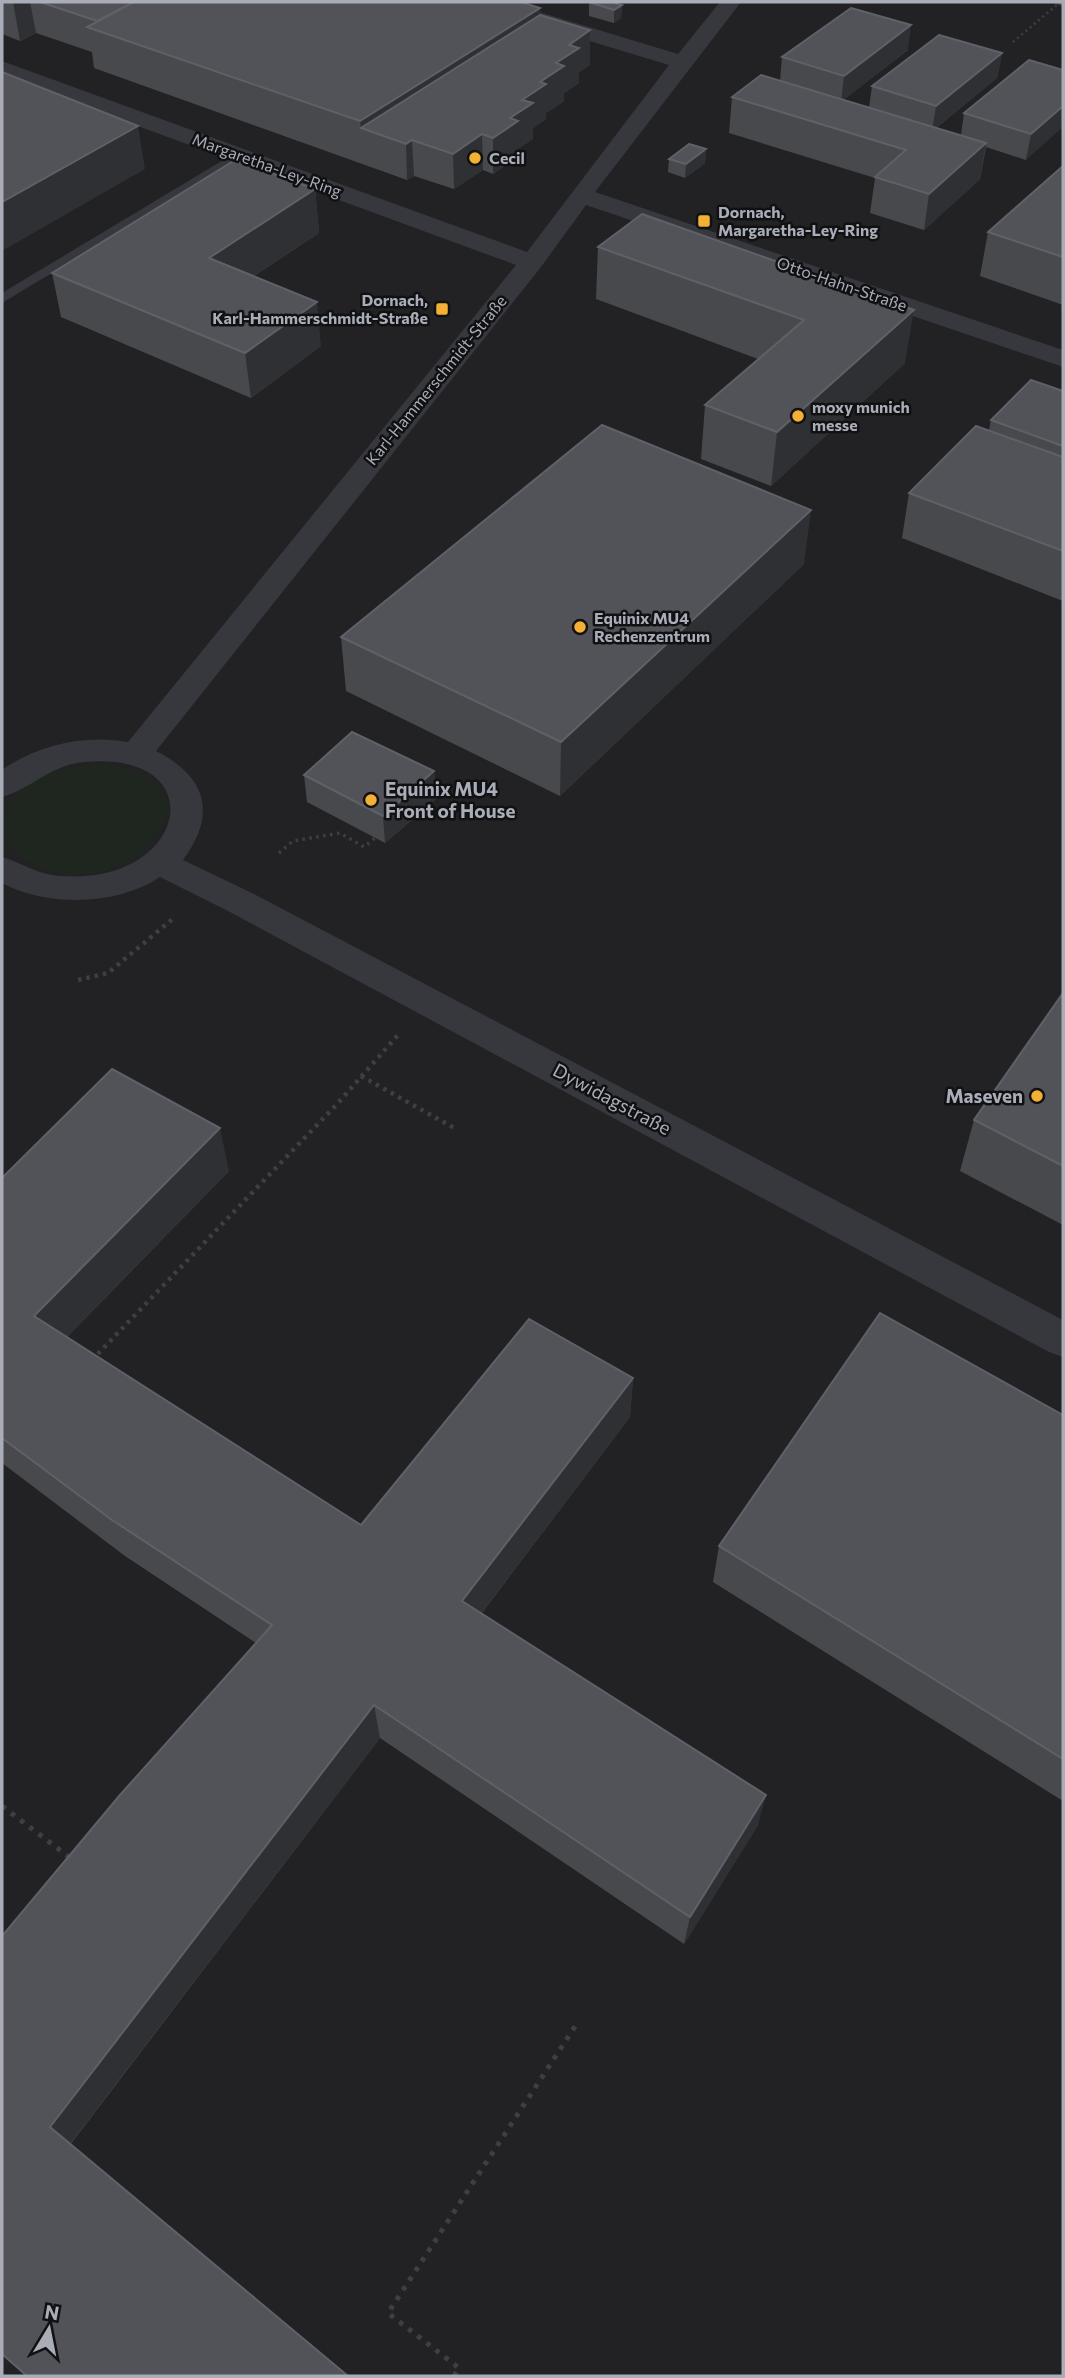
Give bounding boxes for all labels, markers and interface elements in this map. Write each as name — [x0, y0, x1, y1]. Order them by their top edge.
street label: Margaretha-Ley-Ring — [190, 129, 345, 200]
place label: Cecil — [489, 148, 525, 167]
marker: Cecil — [467, 150, 483, 166]
place label: Dornach, Margaretha-Ley-Ring — [718, 202, 878, 239]
marker: Dornach, Margaretha-Ley-Ring — [696, 213, 712, 229]
street label: Otto-Hahn-Straße — [775, 252, 910, 315]
place label: Dornach, Karl-Hammerschmidt-Straße — [212, 290, 428, 327]
street label: Karl-Hammerschmidt-Straße — [361, 291, 510, 468]
marker: Dornach, Karl-Hammerschmidt-Straße — [434, 301, 450, 317]
place label: moxy munich messe — [812, 397, 910, 434]
marker: moxy munich messe — [790, 408, 806, 424]
place label: Equinix MU4 Rechenzentrum — [594, 608, 710, 645]
marker: Equinix MU4 Rechenzentrum — [572, 619, 588, 635]
place label: Equinix MU4 Front of House — [385, 777, 515, 822]
marker: Equinix MU4 Front of House — [363, 792, 379, 808]
street label: Dywidagstraße — [549, 1058, 675, 1139]
place label: Maseven — [945, 1084, 1023, 1107]
marker: Maseven — [1029, 1088, 1045, 1104]
north arrow — [14, 2294, 84, 2364]
text: N — [43, 2299, 61, 2324]

